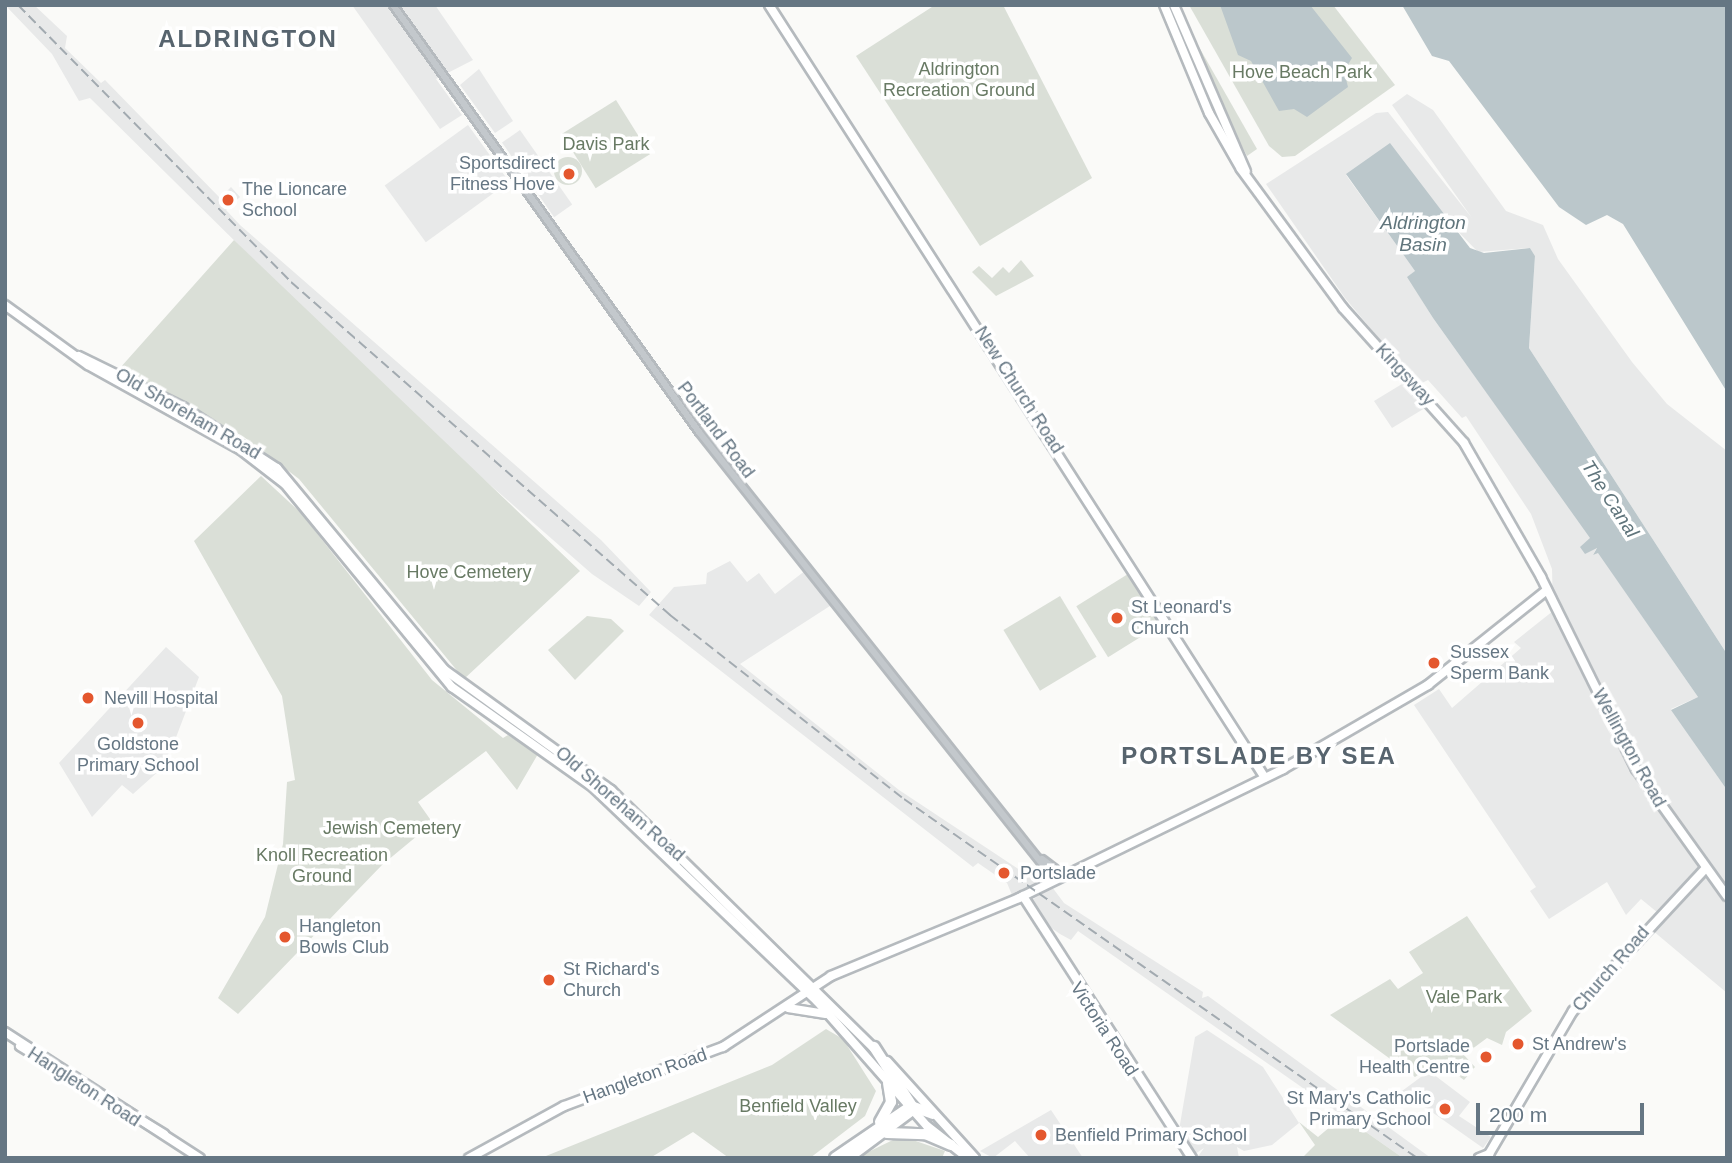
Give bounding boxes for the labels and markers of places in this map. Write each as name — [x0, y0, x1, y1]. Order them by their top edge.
place label: Sportsdirect Fitness Hove — [450, 153, 555, 196]
marker: Sportsdirect Fitness Hove — [561, 166, 577, 182]
place label: The Lioncare School — [242, 179, 347, 222]
marker: The Lioncare School — [220, 192, 236, 208]
place label: St Leonard's Church — [1131, 597, 1232, 640]
marker: St Leonard's Church — [1109, 610, 1125, 626]
place label: Sussex Sperm Bank — [1450, 642, 1549, 684]
marker: Sussex Sperm Bank — [1424, 653, 1444, 673]
place label: Nevill Hospital — [104, 687, 218, 709]
marker: Nevill Hospital — [78, 688, 98, 708]
marker: Goldstone Primary School — [130, 715, 146, 731]
place label: Goldstone Primary School — [77, 734, 199, 776]
place label: Portslade — [1020, 862, 1096, 884]
marker: Portslade — [994, 863, 1014, 883]
place label: Hangleton Bowls Club — [299, 916, 389, 958]
marker: Hangleton Bowls Club — [277, 929, 293, 945]
place label: St Richard's Church — [563, 959, 659, 1002]
marker: St Richard's Church — [541, 972, 557, 988]
place label: St Andrew's — [1532, 1033, 1627, 1055]
place label: Portslade Health Centre — [1359, 1036, 1470, 1078]
marker: St Andrew's — [1510, 1036, 1526, 1052]
marker: Portslade Health Centre — [1476, 1047, 1496, 1067]
place label: St Mary's Catholic Primary School — [1287, 1088, 1431, 1130]
marker: St Mary's Catholic Primary School — [1437, 1101, 1453, 1117]
place label: Benfield Primary School — [1055, 1124, 1247, 1146]
marker: Benfield Primary School — [1033, 1127, 1049, 1143]

